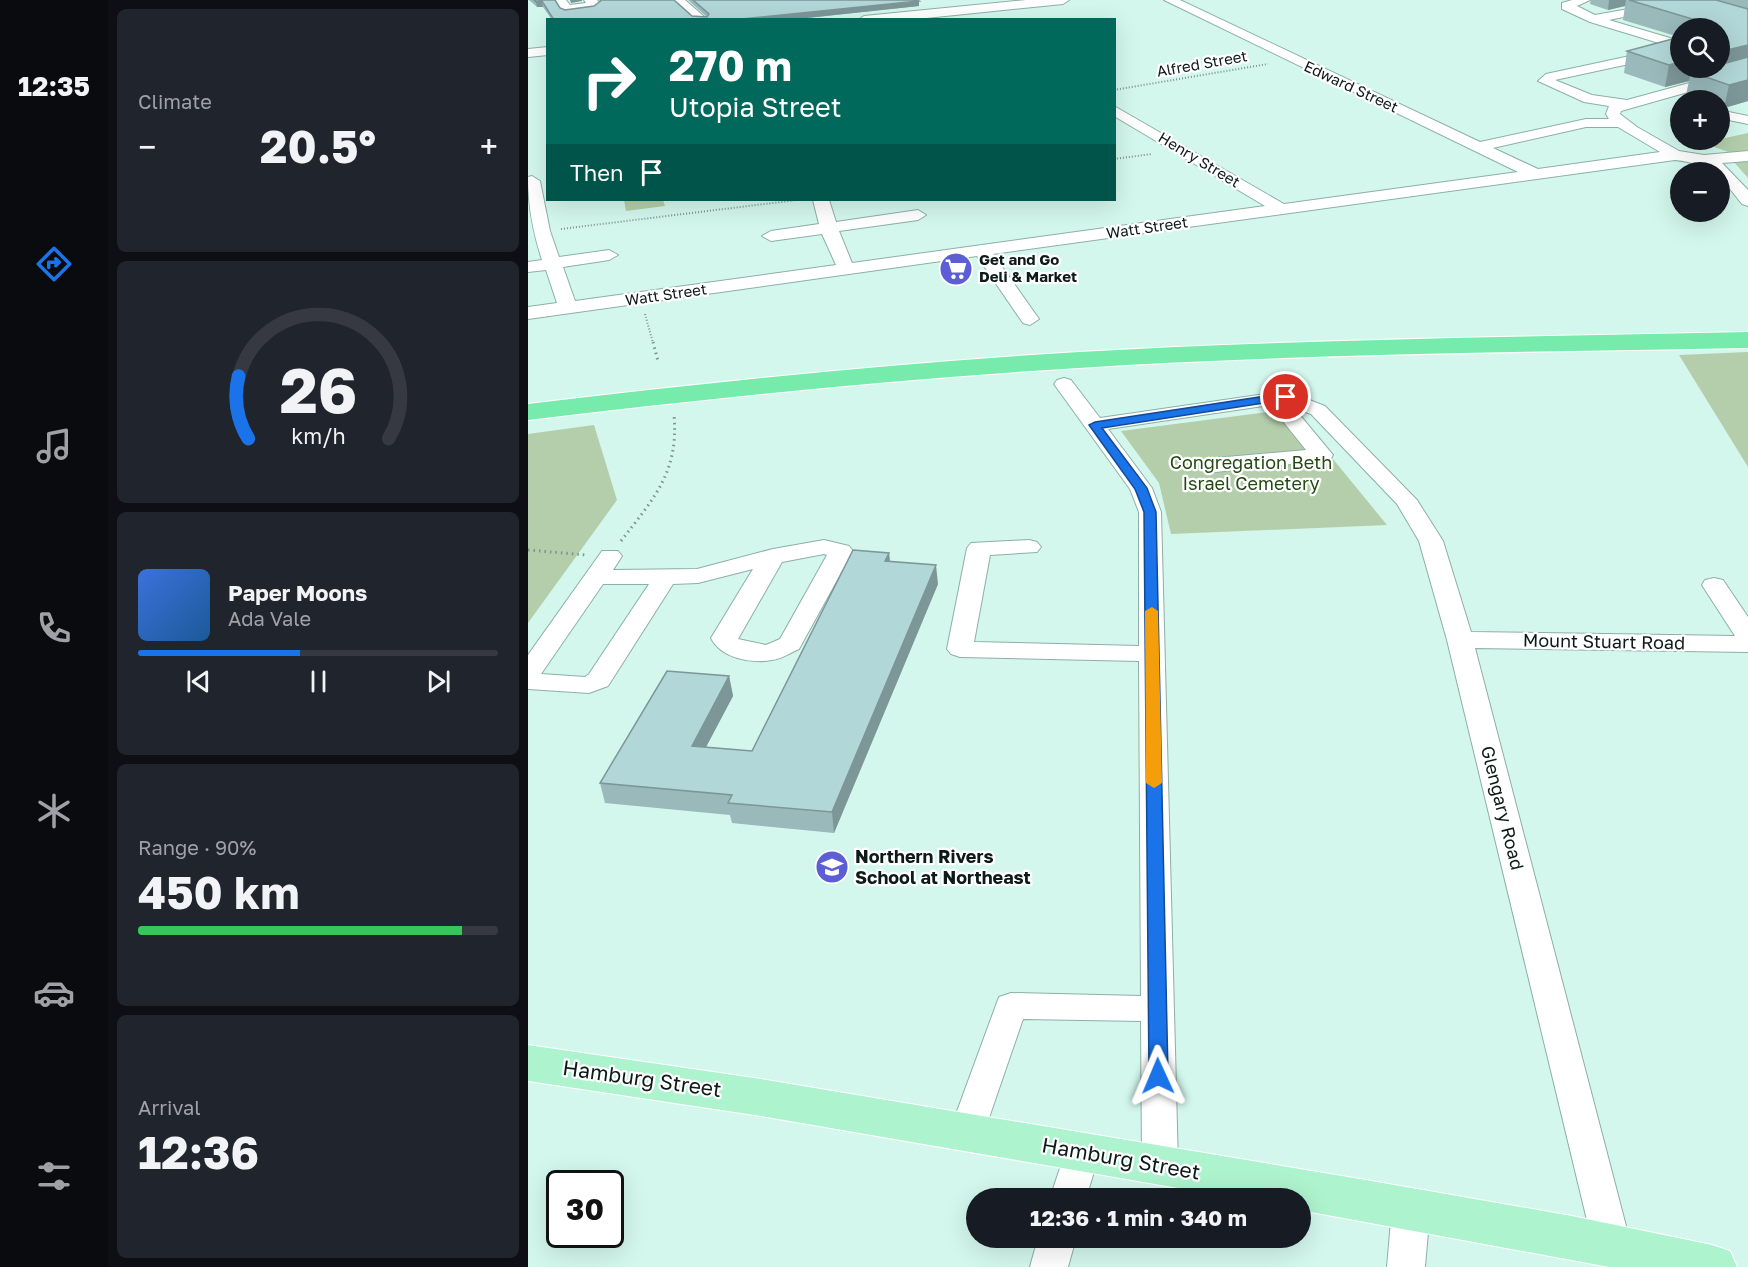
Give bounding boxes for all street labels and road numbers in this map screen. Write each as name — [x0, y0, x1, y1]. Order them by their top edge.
street label: Alfred Street — [1155, 46, 1248, 80]
street label: Edward Street — [1302, 56, 1401, 116]
street label: Henry Street — [1155, 128, 1244, 191]
street label: Watt Street — [1105, 212, 1189, 242]
street label: Watt Street — [624, 279, 708, 309]
street label: Mount Stuart Road — [1523, 629, 1685, 653]
street label: Glengary Road — [1477, 743, 1529, 872]
street label: Hamburg Street — [561, 1054, 723, 1102]
street label: Hamburg Street — [1040, 1131, 1202, 1185]

